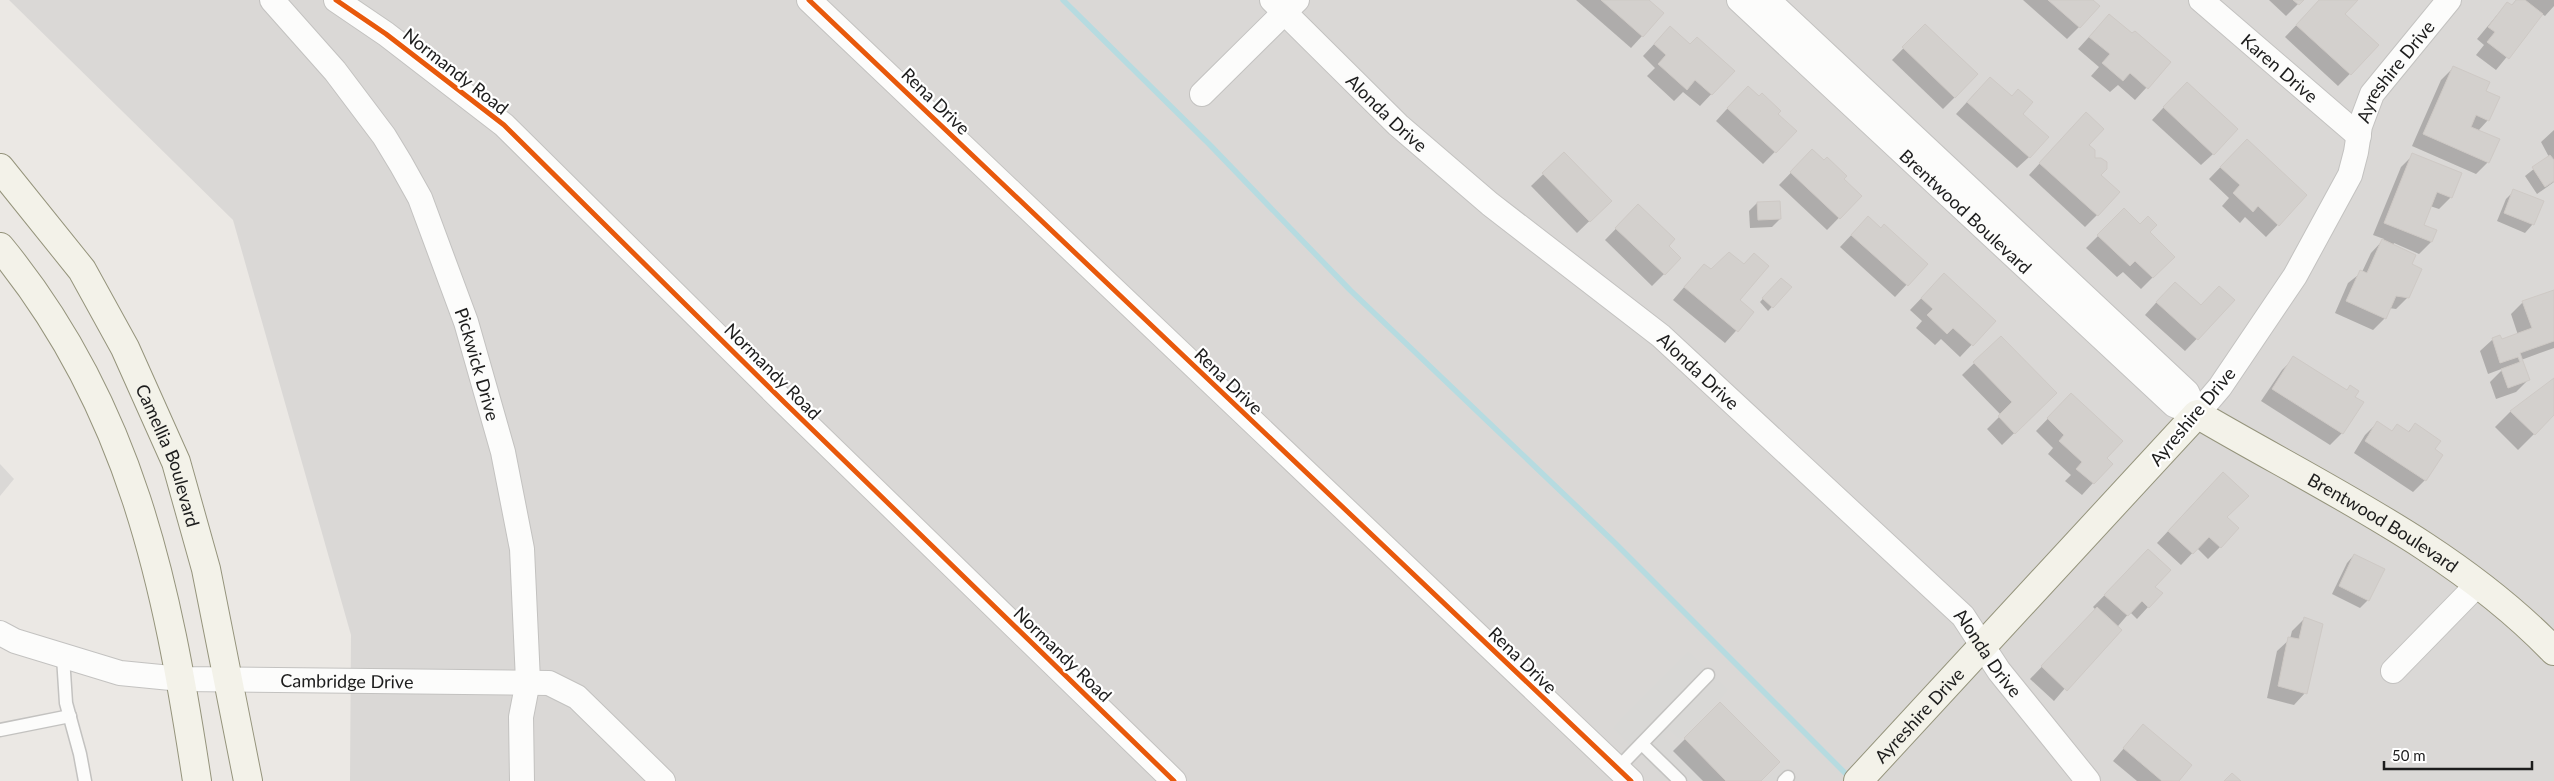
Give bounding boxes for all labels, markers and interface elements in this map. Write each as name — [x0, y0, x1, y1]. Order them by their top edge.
street label: Ayreshire Drive — [2351, 16, 2439, 126]
street label: Normandy Road — [399, 23, 513, 119]
street label: Karen Drive — [2237, 29, 2323, 107]
street label: Rena Drive — [897, 63, 975, 139]
street label: Alonda Drive — [1342, 69, 1432, 156]
street label: Brentwood Boulevard — [1895, 144, 2036, 278]
street label: Pickwick Drive — [451, 304, 505, 423]
street label: Normandy Road — [720, 318, 826, 424]
street label: Alonda Drive — [1653, 328, 1744, 414]
street label: Rena Drive — [1190, 343, 1268, 419]
street label: Ayreshire Drive — [2144, 362, 2240, 470]
street label: Camellia Boulevard — [131, 380, 205, 529]
street label: Brentwood Boulevard — [2304, 468, 2463, 577]
street label: Normandy Road — [1010, 602, 1116, 706]
street label: Alonda Drive — [1950, 603, 2027, 701]
street label: Rena Drive — [1484, 622, 1562, 698]
street label: Ayreshire Drive — [1870, 663, 1968, 767]
street label: Cambridge Drive — [280, 669, 414, 693]
scale bar — [2384, 738, 2532, 770]
text: 50 m — [2392, 746, 2426, 764]

